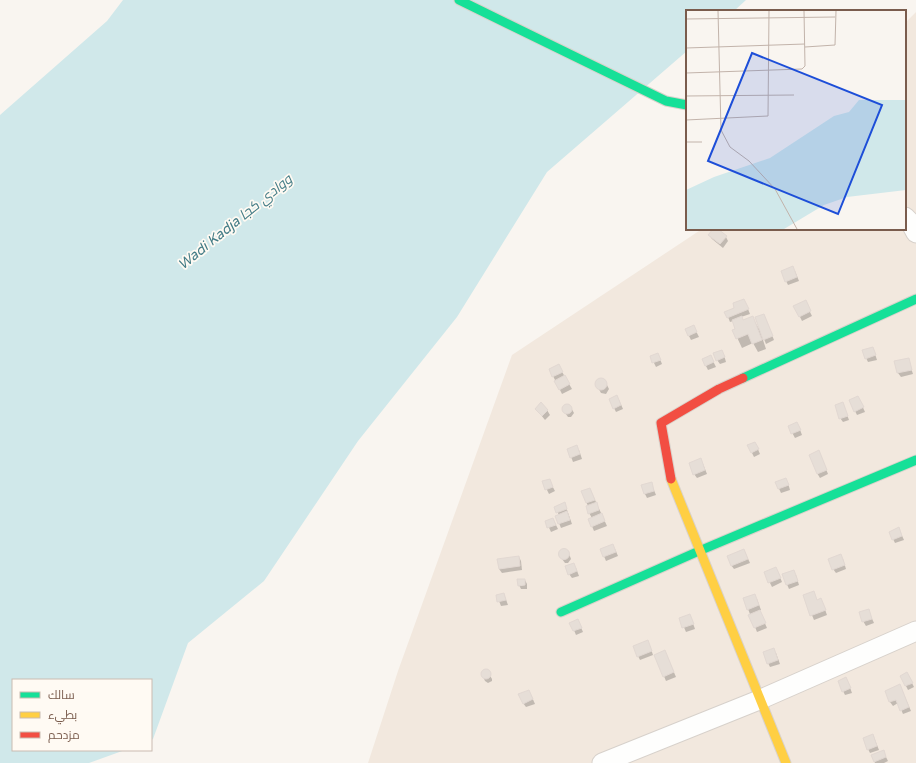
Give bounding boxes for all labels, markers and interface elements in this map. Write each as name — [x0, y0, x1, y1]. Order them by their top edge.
inset map — [686, 10, 906, 230]
water label: Wadi Kadja ووادي كجا — [175, 170, 298, 276]
legend — [12, 679, 152, 751]
text: سالك — [48, 688, 75, 702]
text: بطيء — [48, 708, 77, 725]
text: مزدحم — [48, 728, 80, 743]

